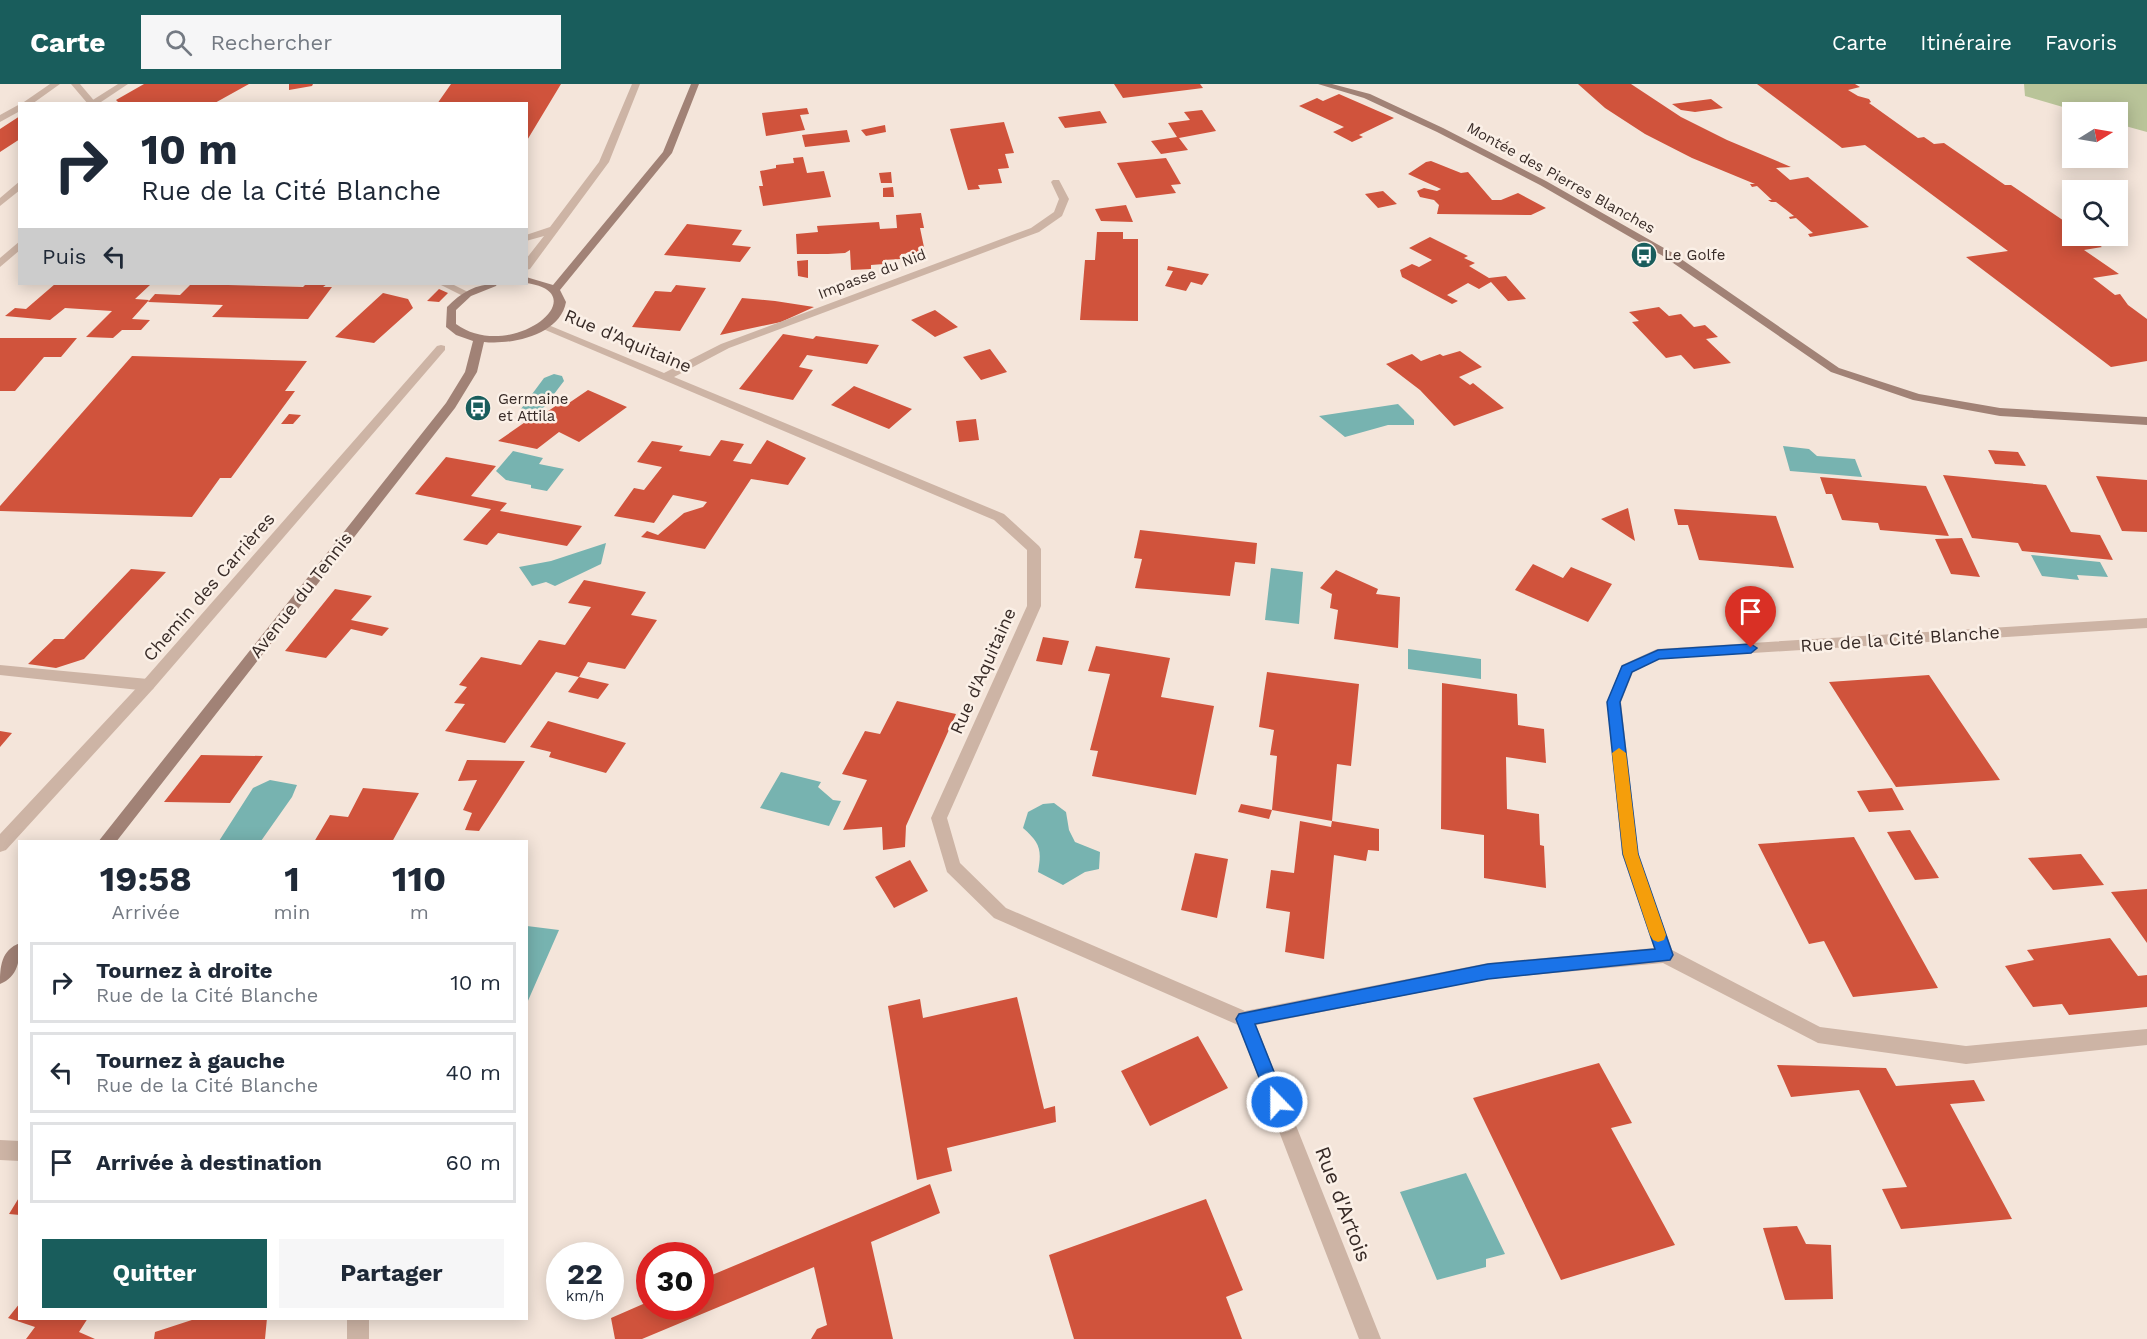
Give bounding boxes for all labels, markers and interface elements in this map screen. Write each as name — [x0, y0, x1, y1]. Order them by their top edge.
search box — [141, 15, 561, 69]
text: Carte — [30, 26, 105, 59]
icon: search — [162, 26, 195, 59]
text: Rechercher — [210, 30, 332, 55]
text: Carte — [1832, 30, 1887, 55]
text: Itinéraire — [1920, 30, 2012, 55]
text: Favoris — [2045, 30, 2117, 55]
north arrow — [2062, 102, 2128, 168]
map controls — [2062, 102, 2128, 246]
street label: Montée des Pierres Blanches — [1464, 119, 1658, 237]
text: 10 m — [141, 125, 238, 174]
icon: right — [42, 126, 120, 204]
text: Rue de la Cité Blanche — [141, 175, 441, 207]
button: search — [2062, 180, 2128, 246]
icon: left — [98, 240, 131, 273]
bus stop icon: Le Golfe — [1629, 240, 1659, 270]
text: Puis — [42, 244, 86, 269]
street label: Impasse du Nid — [815, 245, 929, 303]
place label: Le Golfe — [1664, 246, 1725, 264]
street label: Rue d'Aquitaine — [561, 304, 695, 377]
place label: Germaine et Attila — [498, 390, 568, 425]
bus stop icon: Germaine et Attila — [463, 393, 493, 423]
street label: Chemin des Carrières — [138, 508, 279, 665]
street label: Avenue du Tennis — [245, 528, 356, 662]
pin — [1725, 586, 1776, 648]
icon: arrive — [1734, 595, 1767, 628]
street label: Rue d'Aquitaine — [945, 604, 1020, 737]
street label: Rue de la Cité Blanche — [1799, 621, 2000, 656]
text: 19:58 — [100, 858, 192, 900]
text: 1 — [284, 858, 300, 900]
text: 110 — [392, 858, 446, 900]
text: Arrivée — [112, 900, 180, 924]
text: min — [274, 900, 310, 924]
text: m — [410, 900, 429, 924]
text: Tournez à droite — [96, 958, 273, 983]
icon: right — [45, 966, 78, 999]
text: 10 m — [450, 970, 501, 995]
text: Rue de la Cité Blanche — [96, 983, 318, 1007]
text: Tournez à gauche — [96, 1048, 285, 1073]
icon: left — [45, 1056, 78, 1089]
text: 40 m — [445, 1060, 501, 1085]
position arrow — [1245, 1070, 1309, 1134]
text: Rue de la Cité Blanche — [96, 1073, 318, 1097]
street label: Rue d'Artois — [1310, 1143, 1377, 1265]
icon: arrive — [45, 1146, 78, 1179]
text: Arrivée à destination — [96, 1150, 322, 1175]
text: 60 m — [445, 1150, 501, 1175]
button: Quitter — [42, 1239, 267, 1308]
button: Partager — [279, 1239, 504, 1308]
speed limit sign: 30 — [636, 1242, 714, 1320]
text: 22 — [567, 1256, 603, 1291]
text: km/h — [566, 1287, 604, 1305]

